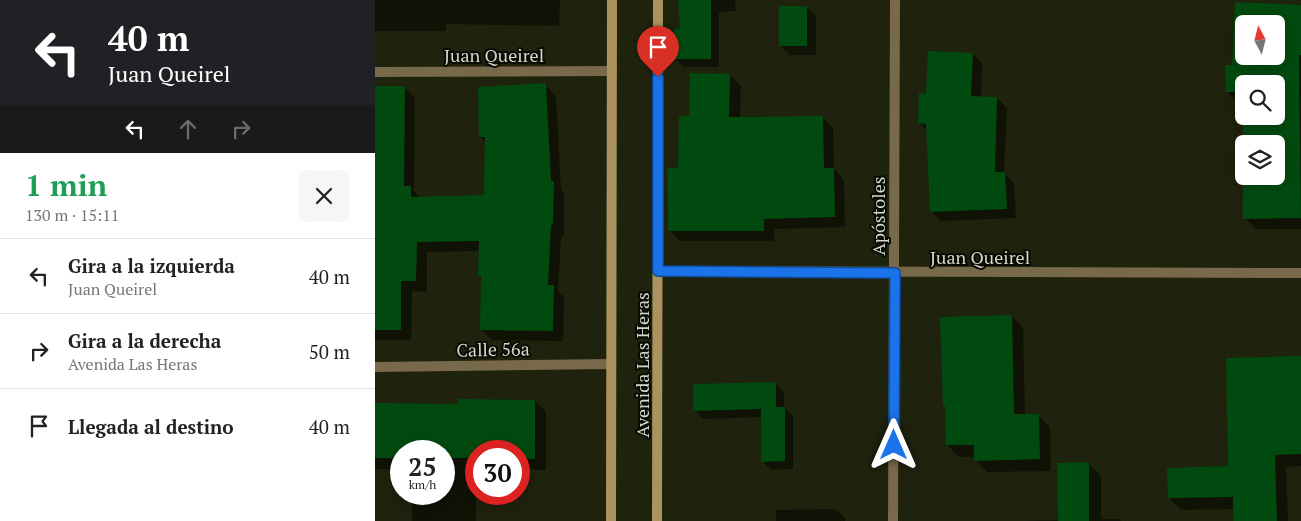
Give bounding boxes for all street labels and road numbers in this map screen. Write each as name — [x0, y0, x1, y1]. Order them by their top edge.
street label: Juan Queirel — [444, 43, 544, 67]
street label: Apóstoles — [866, 176, 890, 256]
street label: Juan Queirel — [930, 245, 1030, 269]
street label: Avenida Las Heras — [630, 292, 654, 438]
street label: Calle 56a — [456, 336, 530, 362]

